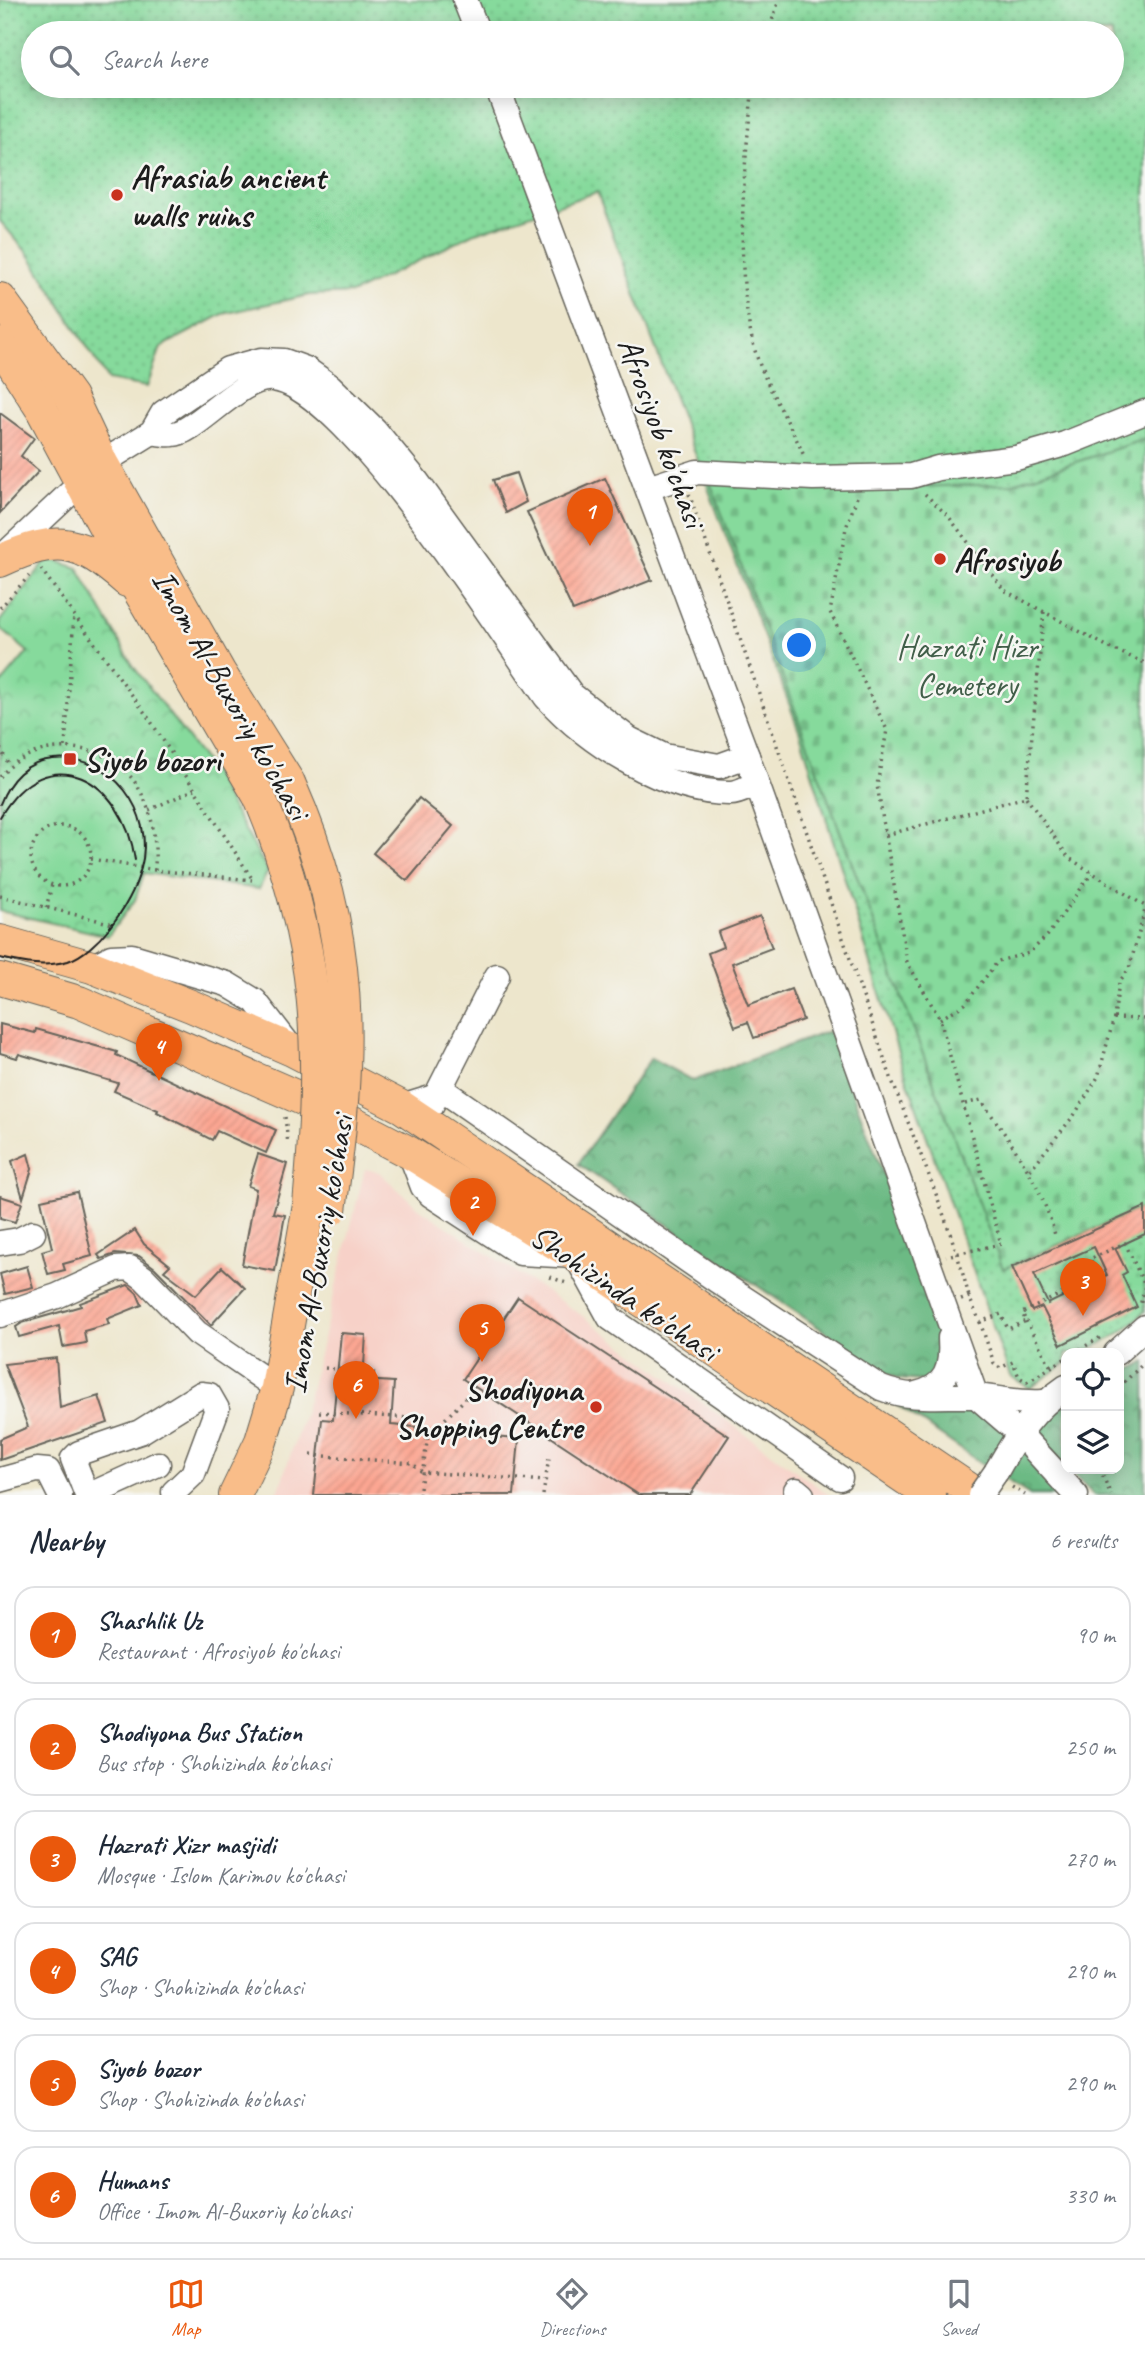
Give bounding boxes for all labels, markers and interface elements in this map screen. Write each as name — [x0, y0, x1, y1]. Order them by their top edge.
search box — [21, 21, 1124, 98]
icon: search — [45, 41, 83, 79]
text: Search here — [101, 43, 207, 76]
place label: Afrasiab ancient walls ruins — [131, 156, 329, 236]
marker: Afrasiab ancient walls ruins — [109, 187, 125, 203]
street label: Afrosiyob ko'chasi — [608, 332, 717, 536]
pin: 1 — [567, 488, 613, 546]
place label: Afrosiyob — [954, 539, 1063, 581]
marker: Afrosiyob — [932, 551, 948, 567]
street label: Imom Al-Buxoriy ko'chasi — [143, 562, 322, 830]
park label: Hazrati Hizr Cemetery — [897, 626, 1040, 706]
your location — [782, 628, 816, 662]
place label: Siyob bozori — [84, 739, 225, 781]
marker: Siyob bozori — [62, 751, 78, 767]
pin: 4 — [136, 1023, 182, 1081]
street label: Imom Al-Buxoriy ko'chasi — [273, 1108, 364, 1396]
pin: 2 — [450, 1178, 496, 1236]
street label: Shohizinda ko'chasi — [522, 1215, 730, 1373]
pin: 3 — [1060, 1258, 1106, 1316]
pin: 5 — [459, 1304, 505, 1362]
map controls — [1061, 1348, 1124, 1474]
button: locate — [1061, 1348, 1124, 1411]
pin: 6 — [333, 1361, 379, 1419]
place label: Shodiyona Shopping Centre — [395, 1368, 585, 1448]
marker: Shodiyona Shopping Centre — [588, 1399, 604, 1415]
button: layers — [1061, 1411, 1124, 1474]
text: Nearby — [28, 1522, 104, 1560]
text: 6 results — [1050, 1526, 1117, 1555]
text: Shashlik Uz — [97, 1604, 202, 1637]
text: 1 — [48, 1621, 58, 1650]
text: 90 m — [1076, 1621, 1115, 1650]
text: Restaurant · Afrosiyob ko'chasi — [97, 1637, 340, 1666]
text: Shodiyona Bus Station — [97, 1716, 302, 1749]
text: 2 — [48, 1733, 58, 1762]
text: 250 m — [1066, 1733, 1115, 1762]
text: Bus stop · Shohizinda ko'chasi — [97, 1749, 330, 1778]
text: Hazrati Xizr masjidi — [97, 1828, 275, 1861]
text: 3 — [48, 1845, 58, 1874]
text: 270 m — [1066, 1845, 1115, 1874]
text: Mosque · Islom Karimov ko'chasi — [97, 1861, 345, 1890]
text: SAG — [97, 1940, 136, 1973]
text: 4 — [48, 1957, 58, 1986]
text: 290 m — [1066, 1957, 1115, 1986]
text: Shop · Shohizinda ko'chasi — [97, 1973, 303, 2002]
text: Siyob bozor — [97, 2052, 200, 2085]
text: 5 — [48, 2069, 58, 2098]
text: 290 m — [1066, 2069, 1115, 2098]
text: Shop · Shohizinda ko'chasi — [97, 2085, 303, 2114]
text: Humans — [97, 2164, 168, 2197]
text: 6 — [48, 2181, 58, 2210]
text: 330 m — [1066, 2181, 1115, 2210]
text: Office · Imom Al-Buxoriy ko'chasi — [97, 2197, 351, 2226]
tab: Map — [167, 2275, 205, 2341]
tab: Directions — [539, 2275, 606, 2341]
tab: Saved — [940, 2275, 978, 2341]

